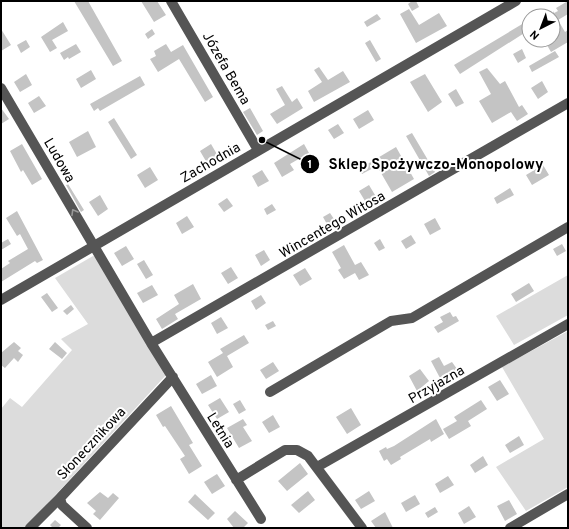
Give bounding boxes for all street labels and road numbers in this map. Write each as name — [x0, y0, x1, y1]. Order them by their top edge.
street label: Józefa Bema — [198, 29, 253, 108]
street label: Ludowa — [39, 136, 78, 186]
street label: Zachodnia — [178, 139, 244, 187]
street label: Wincentego Witosa — [277, 188, 389, 263]
street label: Przyjazna — [406, 362, 468, 408]
street label: Słonecznikowa — [54, 404, 130, 484]
street label: Letnia — [202, 410, 237, 452]

